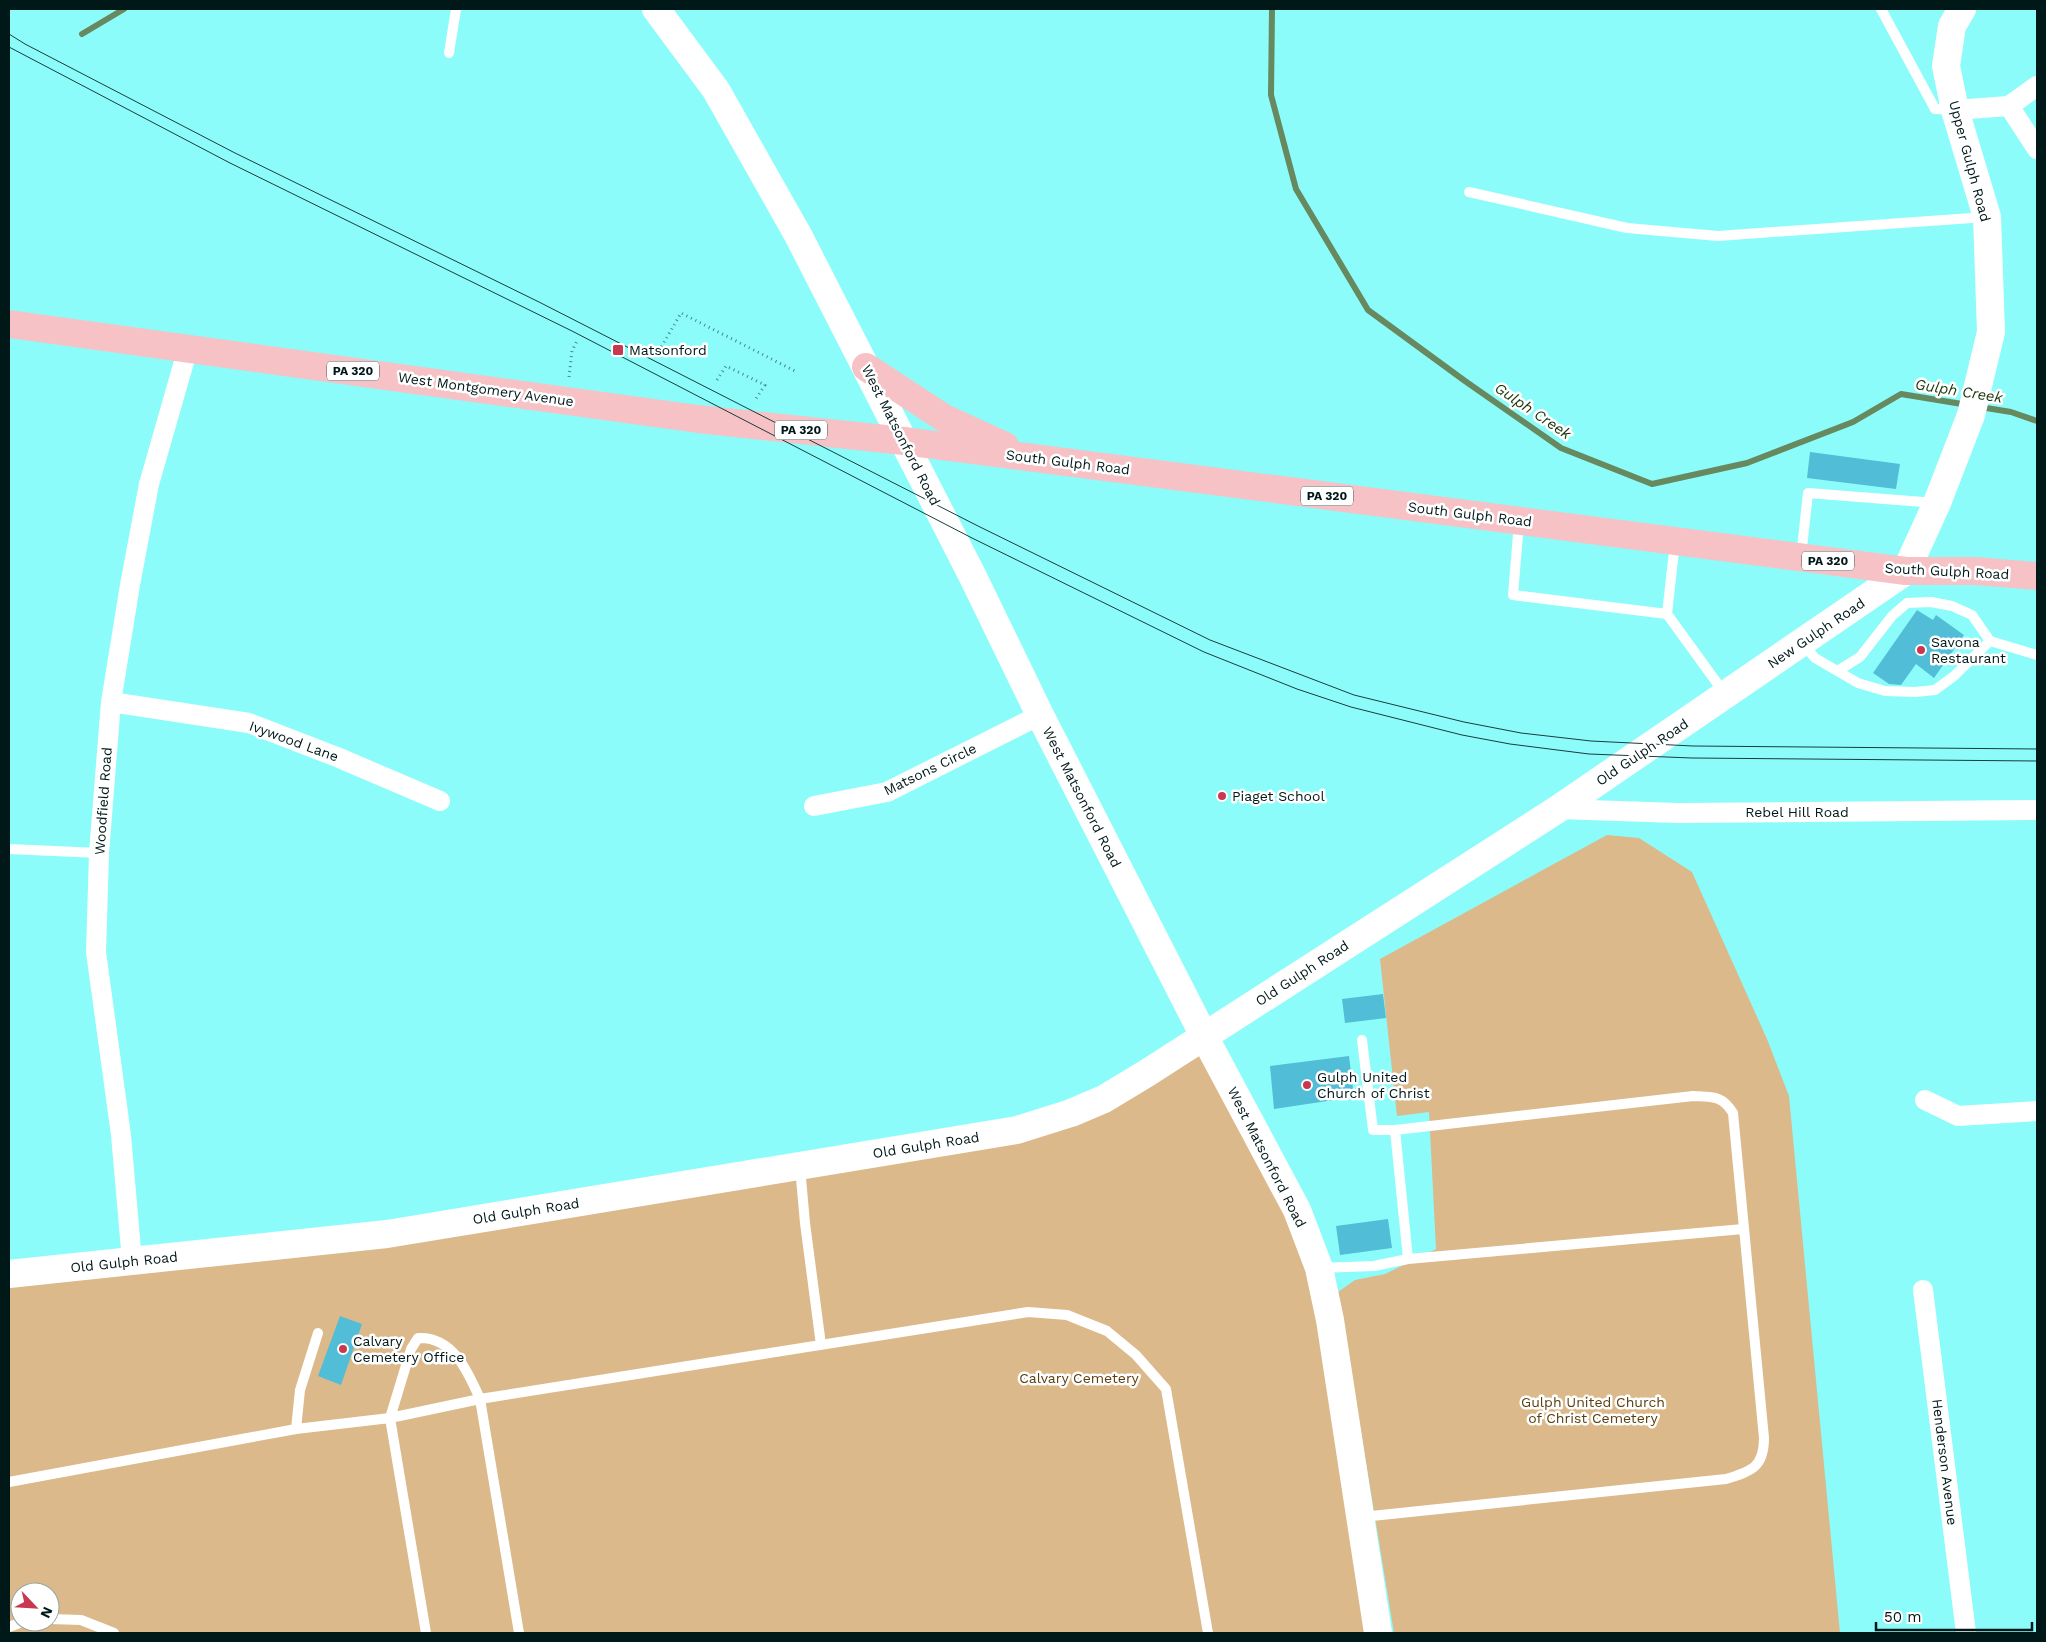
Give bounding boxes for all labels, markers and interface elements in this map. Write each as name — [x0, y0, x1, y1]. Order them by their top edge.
street label: Upper Gulph Road — [1946, 99, 1994, 223]
place label: Matsonford — [629, 342, 707, 358]
marker: Matsonford — [611, 343, 625, 357]
road number: PA 320 — [327, 362, 379, 381]
street label: West Matsonford Road — [859, 362, 943, 508]
street label: West Montgomery Avenue — [397, 369, 575, 409]
water label: Gulph Creek — [1914, 375, 2005, 407]
water label: Gulph Creek — [1491, 379, 1575, 444]
road number: PA 320 — [775, 420, 827, 440]
street label: South Gulph Road — [1005, 446, 1131, 478]
road number: PA 320 — [1301, 486, 1353, 506]
street label: South Gulph Road — [1407, 498, 1533, 530]
road number: PA 320 — [1802, 552, 1854, 570]
street label: South Gulph Road — [1884, 560, 2010, 582]
street label: New Gulph Road — [1764, 595, 1868, 671]
place label: Savona Restaurant — [1931, 634, 2006, 666]
marker: Savona Restaurant — [1915, 644, 1927, 656]
street label: Old Gulph Road — [1593, 715, 1691, 789]
street label: Ivywood Lane — [247, 717, 341, 765]
street label: West Matsonford Road — [1040, 724, 1124, 870]
street label: Matsons Circle — [881, 740, 979, 798]
street label: Woodfield Road — [91, 747, 115, 855]
place label: Piaget School — [1232, 788, 1325, 804]
marker: Piaget School — [1216, 790, 1228, 802]
street label: Rebel Hill Road — [1745, 804, 1849, 820]
street label: Old Gulph Road — [1252, 937, 1352, 1009]
place label: Gulph United Church of Christ — [1317, 1069, 1430, 1101]
marker: Gulph United Church of Christ — [1301, 1079, 1313, 1091]
street label: West Matsonford Road — [1225, 1084, 1309, 1230]
street label: Old Gulph Road — [872, 1129, 980, 1161]
street label: Old Gulph Road — [472, 1195, 580, 1227]
street label: Old Gulph Road — [70, 1248, 178, 1276]
place label: Calvary Cemetery Office — [353, 1333, 464, 1365]
marker: Calvary Cemetery Office — [337, 1343, 349, 1355]
park label: Calvary Cemetery — [1019, 1370, 1140, 1386]
park label: Gulph United Church of Christ Cemetery — [1521, 1394, 1665, 1426]
street label: Henderson Avenue — [1929, 1398, 1961, 1526]
north arrow — [10, 1582, 60, 1632]
scale bar — [1876, 1600, 2032, 1632]
text: N — [37, 1604, 56, 1621]
text: 50 m — [1884, 1608, 1921, 1626]

